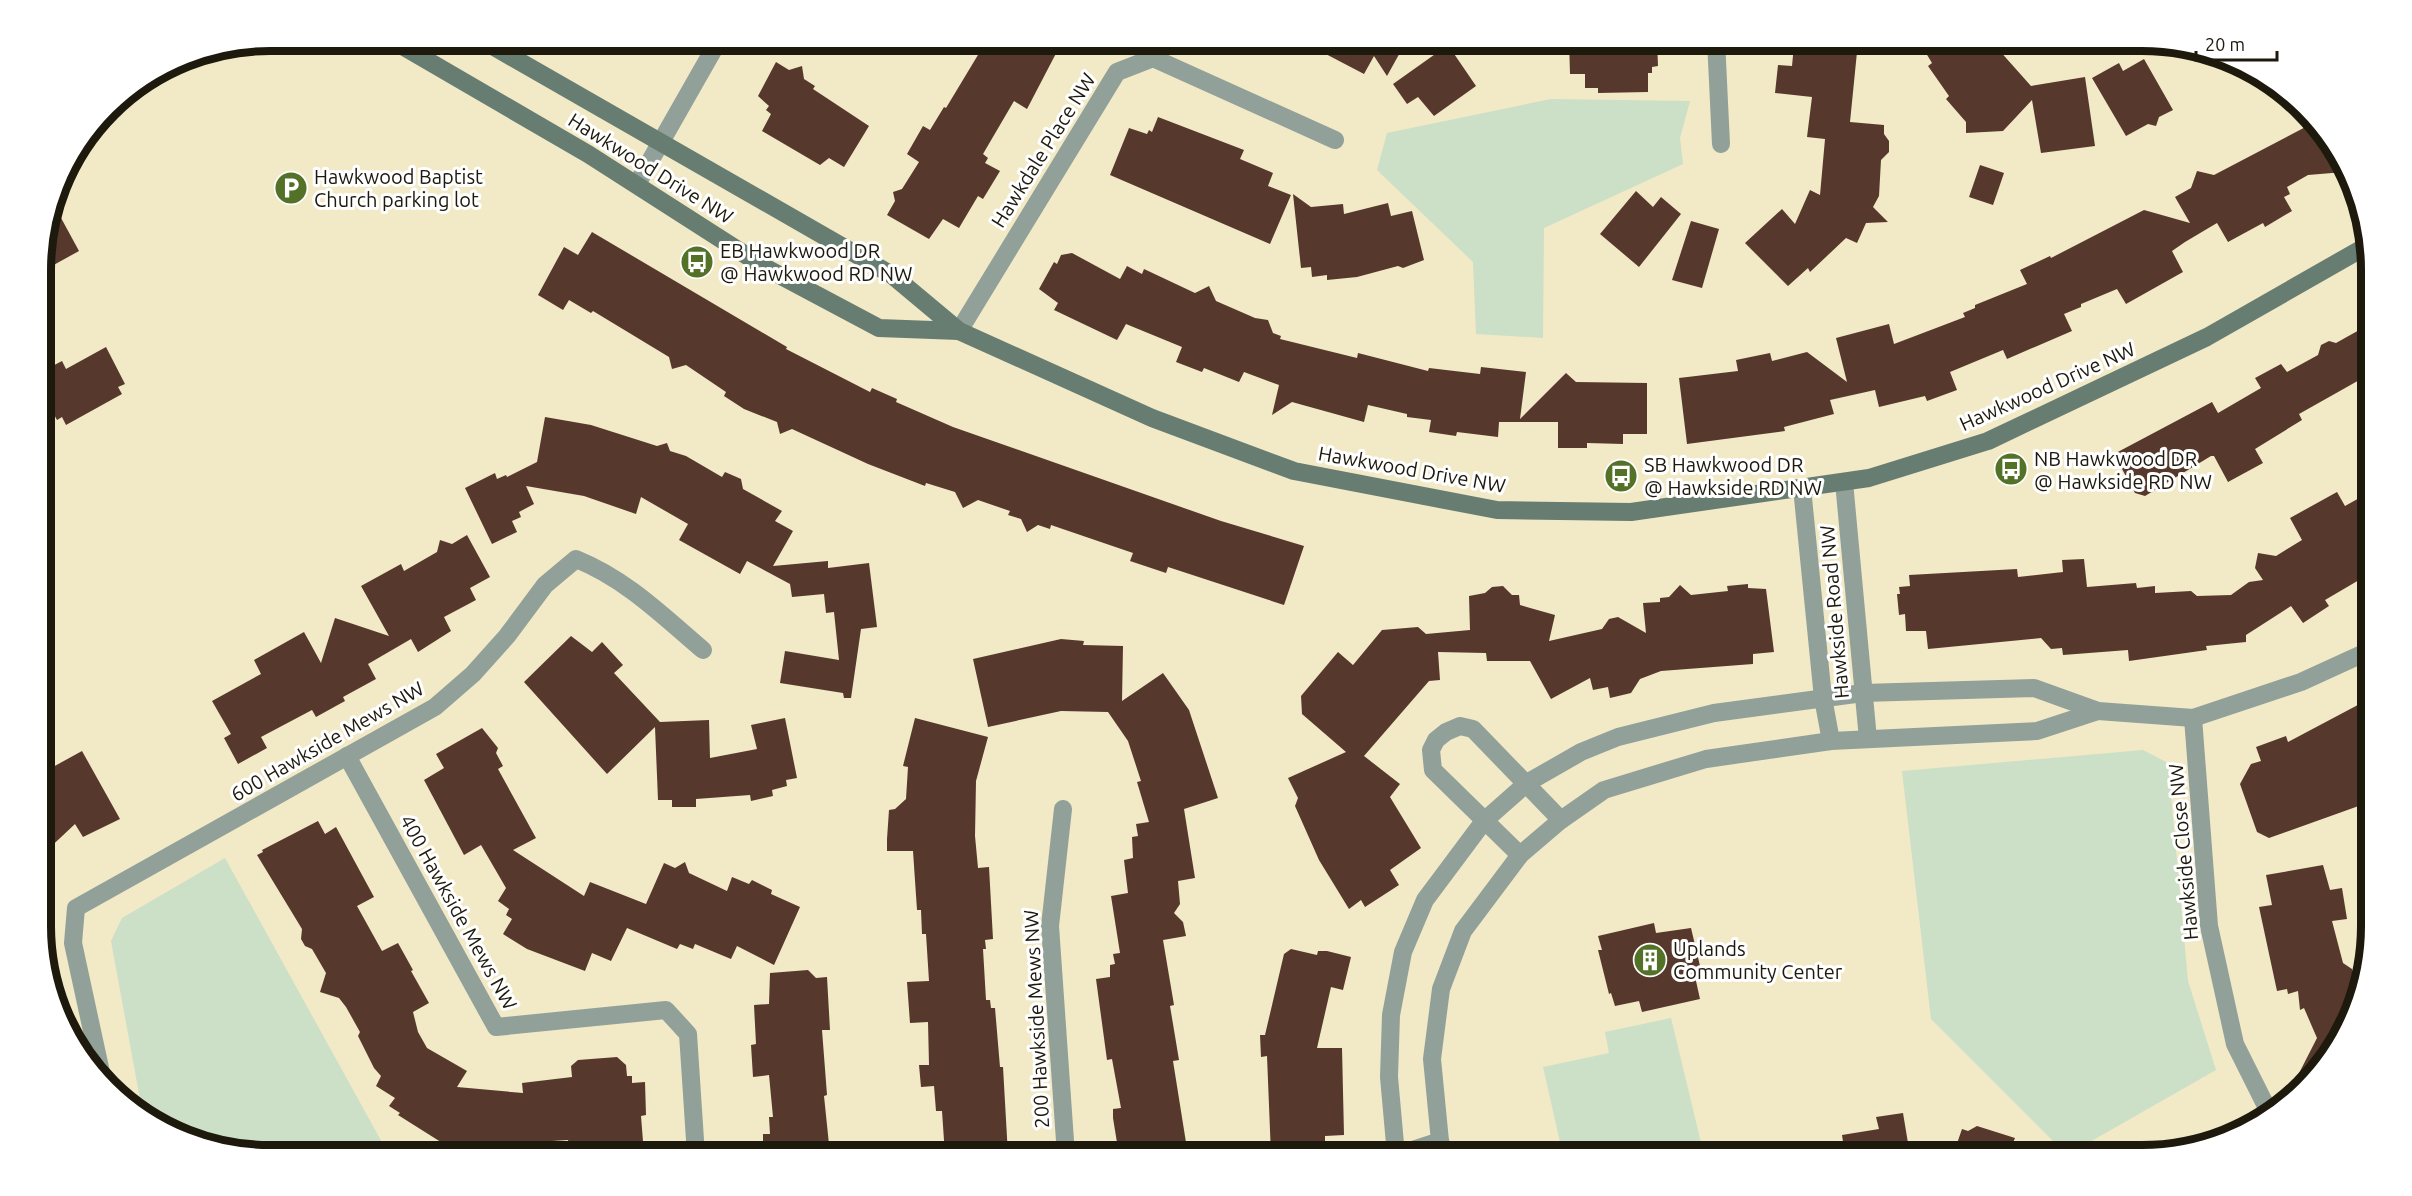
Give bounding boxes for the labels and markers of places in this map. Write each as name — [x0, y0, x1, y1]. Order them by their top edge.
place label: Hawkwood Baptist Church parking lot — [314, 165, 483, 211]
parking icon: Hawkwood Baptist Church parking lot — [273, 170, 309, 206]
place label: EB Hawkwood DR @ Hawkwood RD NW — [720, 239, 912, 285]
bus stop icon: EB Hawkwood DR @ Hawkwood RD NW — [679, 244, 715, 280]
place label: NB Hawkwood DR @ Hawkside RD NW — [2034, 447, 2212, 493]
bus stop icon: NB Hawkwood DR @ Hawkside RD NW — [1993, 451, 2029, 487]
place label: SB Hawkwood DR @ Hawkside RD NW — [1644, 453, 1822, 499]
bus stop icon: SB Hawkwood DR @ Hawkside RD NW — [1603, 458, 1639, 494]
place label: Uplands Community Center — [1673, 937, 1843, 983]
building icon: Uplands Community Center — [1632, 942, 1668, 978]

